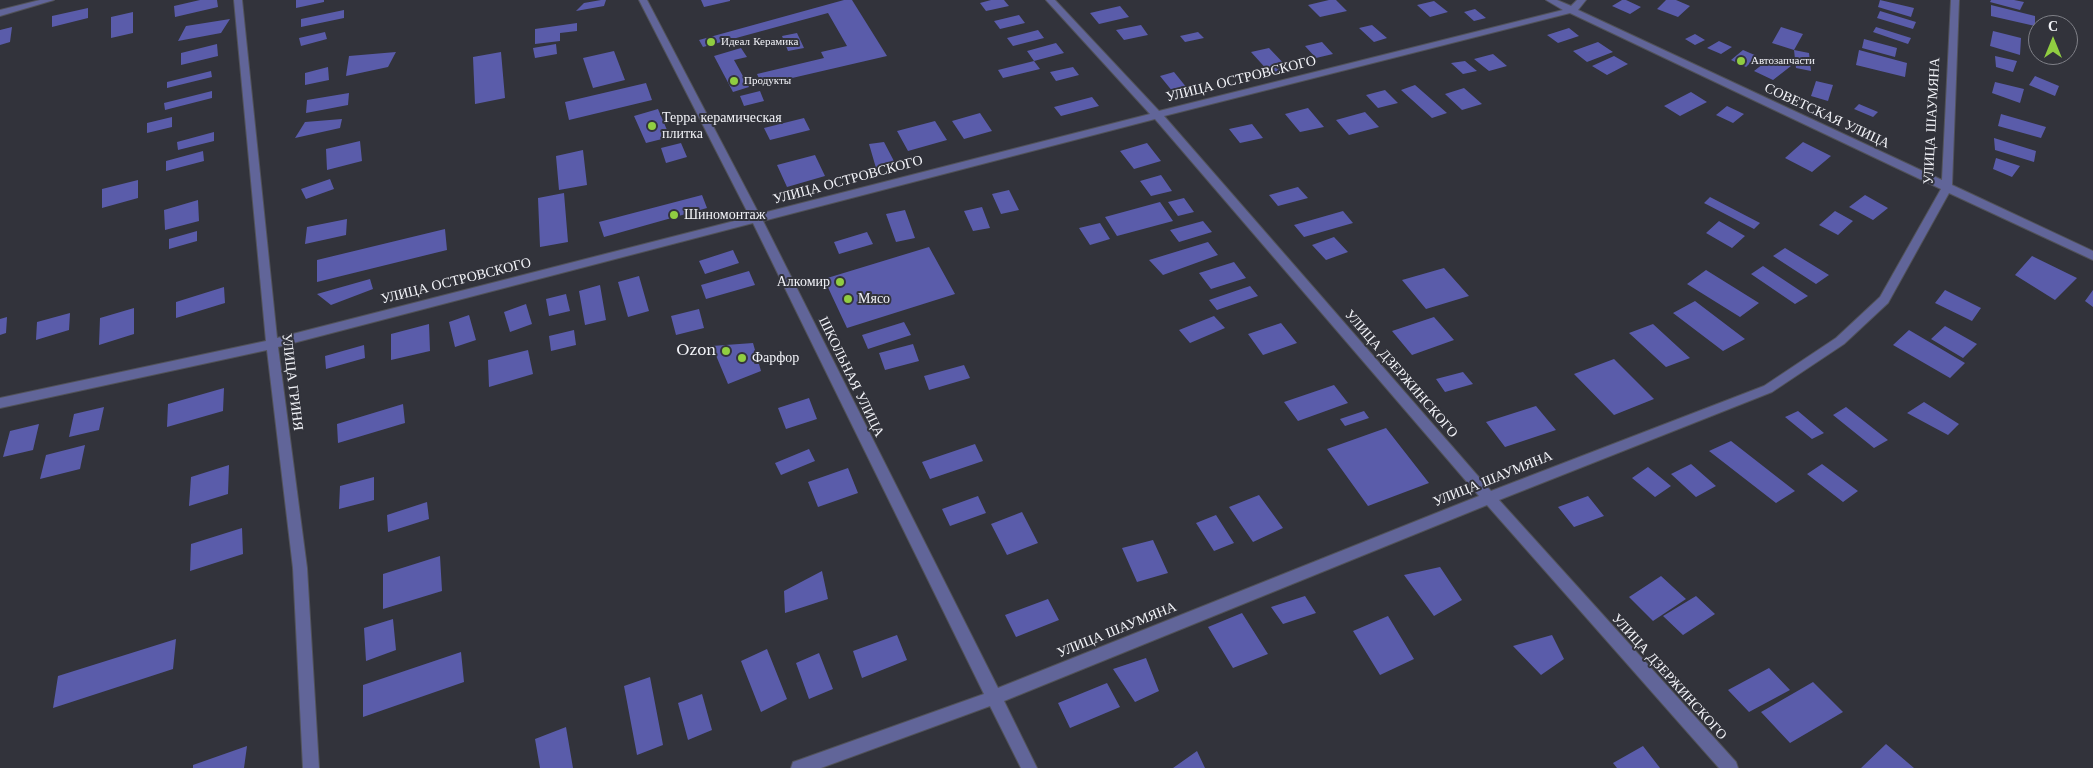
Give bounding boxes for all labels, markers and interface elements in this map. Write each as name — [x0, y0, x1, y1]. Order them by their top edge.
north arrow — [2028, 15, 2078, 65]
text: С — [2048, 17, 2058, 35]
place label: Идеал Керамика — [721, 35, 798, 49]
marker: Идеал Керамика — [705, 36, 717, 48]
street label: УЛИЦА ОСТРОВСКОГО — [1164, 52, 1318, 106]
place label: Автозапчасти — [1751, 54, 1815, 68]
marker: Автозапчасти — [1735, 55, 1747, 67]
street label: УЛИЦА ШАУМЯНА — [1920, 57, 1944, 185]
place label: Продукты — [744, 74, 791, 88]
marker: Продукты — [728, 75, 740, 87]
street label: СОВЕТСКАЯ УЛИЦА — [1762, 80, 1892, 152]
place label: Терра керамическая плитка — [662, 110, 782, 142]
marker: Терра керамическая плитка — [646, 120, 658, 132]
street label: УЛИЦА ОСТРОВСКОГО — [771, 152, 925, 208]
place label: Шиномонтаж — [684, 207, 765, 223]
marker: Шиномонтаж — [668, 209, 680, 221]
street label: УЛИЦА ОСТРОВСКОГО — [379, 254, 533, 308]
place label: Алкомир — [777, 274, 830, 290]
marker: Алкомир — [834, 276, 846, 288]
place label: Мясо — [858, 291, 890, 307]
marker: Мясо — [842, 293, 854, 305]
street label: УЛИЦА ДЗЕРЖИНСКОГО — [1341, 307, 1461, 441]
street label: ШКОЛЬНАЯ УЛИЦА — [815, 314, 887, 440]
street label: УЛИЦА ГРИНЯ — [278, 333, 306, 431]
place label: Ozon — [676, 343, 716, 359]
marker: Ozon — [720, 345, 732, 357]
place label: Фарфор — [752, 350, 799, 366]
marker: Фарфор — [736, 352, 748, 364]
street label: УЛИЦА ШАУМЯНА — [1431, 447, 1555, 511]
street label: УЛИЦА ШАУМЯНА — [1055, 598, 1179, 662]
street label: УЛИЦА ДЗЕРЖИНСКОГО — [1608, 610, 1730, 744]

